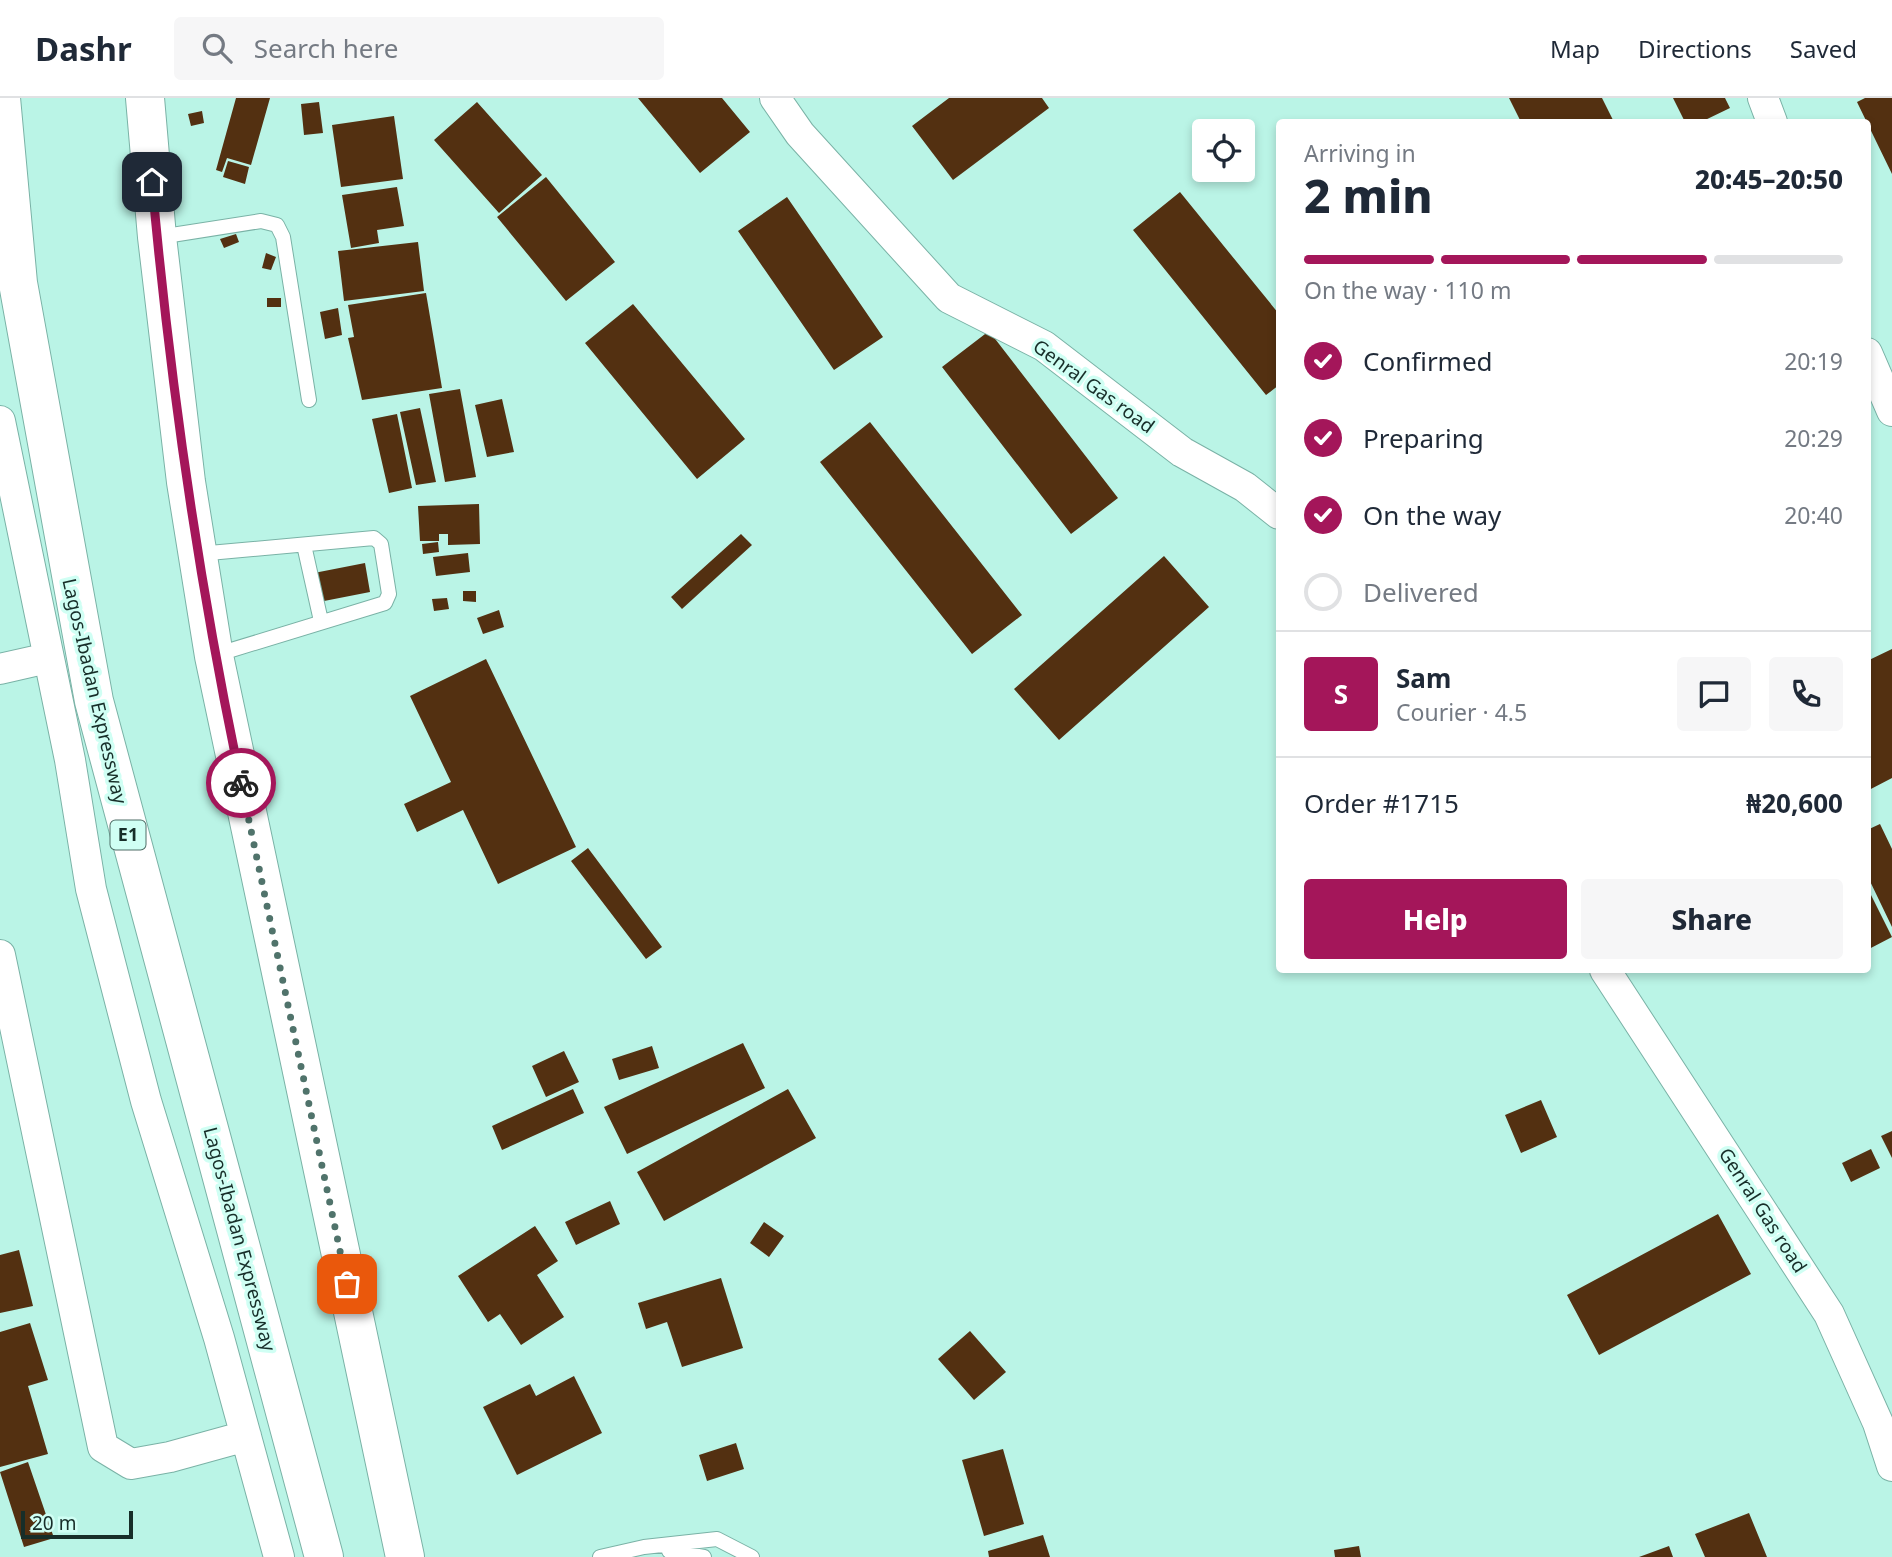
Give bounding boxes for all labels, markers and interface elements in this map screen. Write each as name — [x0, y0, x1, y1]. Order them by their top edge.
search box — [174, 17, 664, 80]
text: Dashr — [35, 26, 132, 71]
icon: search — [198, 29, 236, 67]
text: Search here — [254, 30, 398, 66]
text: Map — [1550, 32, 1600, 65]
text: Directions — [1638, 32, 1752, 65]
text: Saved — [1790, 32, 1857, 65]
map controls — [1192, 119, 1255, 182]
button: locate — [1192, 119, 1255, 182]
text: Arriving in — [1304, 137, 1416, 169]
pin — [122, 152, 182, 212]
text: 20:45–20:50 — [1695, 161, 1843, 197]
icon: home — [133, 163, 171, 201]
text: 2 min — [1304, 164, 1433, 226]
text: On the way · 110 m — [1304, 274, 1511, 306]
street label: Genral Gas road — [1028, 333, 1160, 439]
icon: check — [1304, 342, 1342, 380]
text: Confirmed — [1363, 343, 1493, 379]
text: 20:19 — [1784, 345, 1843, 377]
icon: check — [1304, 419, 1342, 457]
text: Preparing — [1363, 420, 1484, 456]
text: 20:29 — [1784, 422, 1843, 454]
icon: check — [1304, 496, 1342, 534]
text: On the way — [1363, 497, 1501, 533]
text: 20:40 — [1784, 499, 1843, 531]
text: Delivered — [1363, 574, 1479, 610]
street label: Lagos-Ibadan Expressway — [56, 576, 134, 807]
button: chat — [1677, 657, 1751, 731]
button: phone — [1769, 657, 1843, 731]
text: Sam — [1396, 660, 1451, 696]
text: S — [1334, 676, 1348, 712]
text: Courier · 4.5 — [1396, 696, 1527, 728]
courier — [206, 748, 276, 818]
icon: bike — [222, 764, 260, 802]
text: Order #1715 — [1304, 785, 1459, 821]
text: ₦20,600 — [1746, 785, 1843, 821]
road number: E1 — [110, 820, 146, 850]
button: Help — [1304, 879, 1567, 959]
button: Share — [1581, 879, 1843, 959]
street label: Lagos-Ibadan Expressway — [198, 1124, 283, 1354]
street label: Genral Gas road — [1713, 1142, 1813, 1278]
pin — [317, 1254, 377, 1314]
icon: bag — [328, 1265, 366, 1303]
scale bar — [21, 1508, 133, 1540]
text: 20 m — [32, 1510, 76, 1536]

